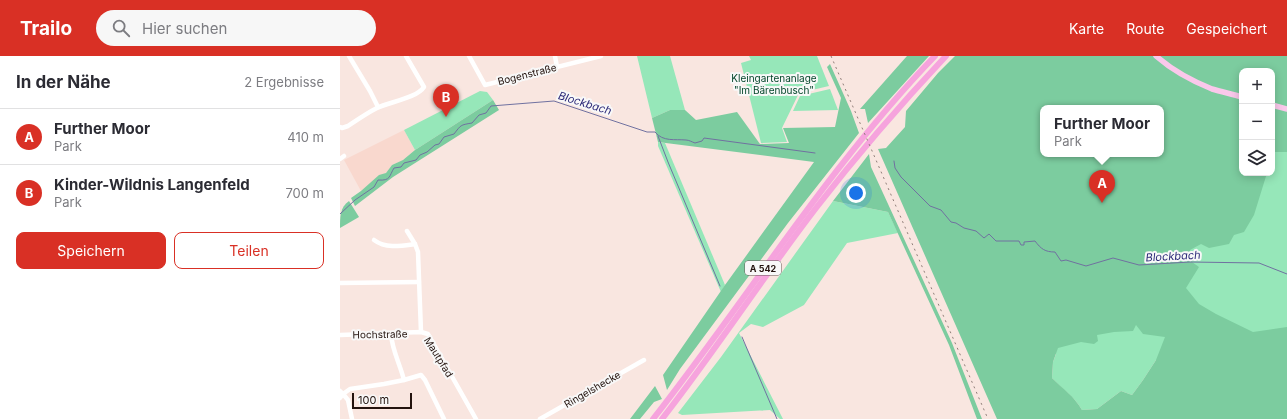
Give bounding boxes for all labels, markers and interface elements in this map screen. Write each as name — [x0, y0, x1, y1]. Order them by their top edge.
search box — [96, 10, 376, 46]
text: Trailo — [20, 17, 72, 40]
icon: search — [110, 17, 132, 39]
text: Hier suchen — [142, 19, 227, 38]
text: Karte — [1069, 20, 1104, 37]
text: Route — [1126, 20, 1164, 37]
text: Gespeichert — [1186, 20, 1267, 37]
street label: Bogenstraße — [496, 61, 558, 87]
map controls — [1239, 68, 1275, 176]
button: + — [1239, 68, 1275, 104]
text: In der Nähe — [16, 72, 111, 92]
park label: Kleingartenanlage "Im Bärenbusch" — [731, 72, 817, 96]
text: 2 Ergebnisse — [244, 74, 324, 90]
pin: B — [433, 84, 459, 117]
water label: Blockbach — [557, 88, 614, 118]
button: − — [1239, 104, 1275, 140]
popup — [1040, 105, 1164, 157]
text: Further Moor — [1054, 114, 1150, 133]
text: Further Moor — [54, 119, 150, 138]
text: A — [24, 129, 34, 145]
text: 410 m — [287, 129, 324, 145]
text: Park — [1054, 133, 1082, 149]
text: Park — [54, 138, 82, 154]
button: layers — [1239, 140, 1275, 176]
pin: A — [1089, 170, 1115, 203]
text: Kinder-Wildnis Langenfeld — [54, 175, 250, 194]
your location — [846, 183, 866, 203]
text: B — [25, 185, 33, 201]
text: 700 m — [285, 185, 324, 201]
text: Park — [54, 194, 82, 210]
button: Speichern — [16, 232, 166, 269]
button: Teilen — [174, 232, 324, 269]
water label: Blockbach — [1145, 248, 1201, 264]
road number: A 542 — [745, 261, 781, 275]
street label: Hochstraße — [352, 328, 408, 340]
street label: Mautpfad — [422, 335, 456, 379]
street label: Ringelshecke — [562, 368, 622, 410]
scale bar — [352, 391, 412, 410]
text: 100 m — [358, 393, 389, 407]

